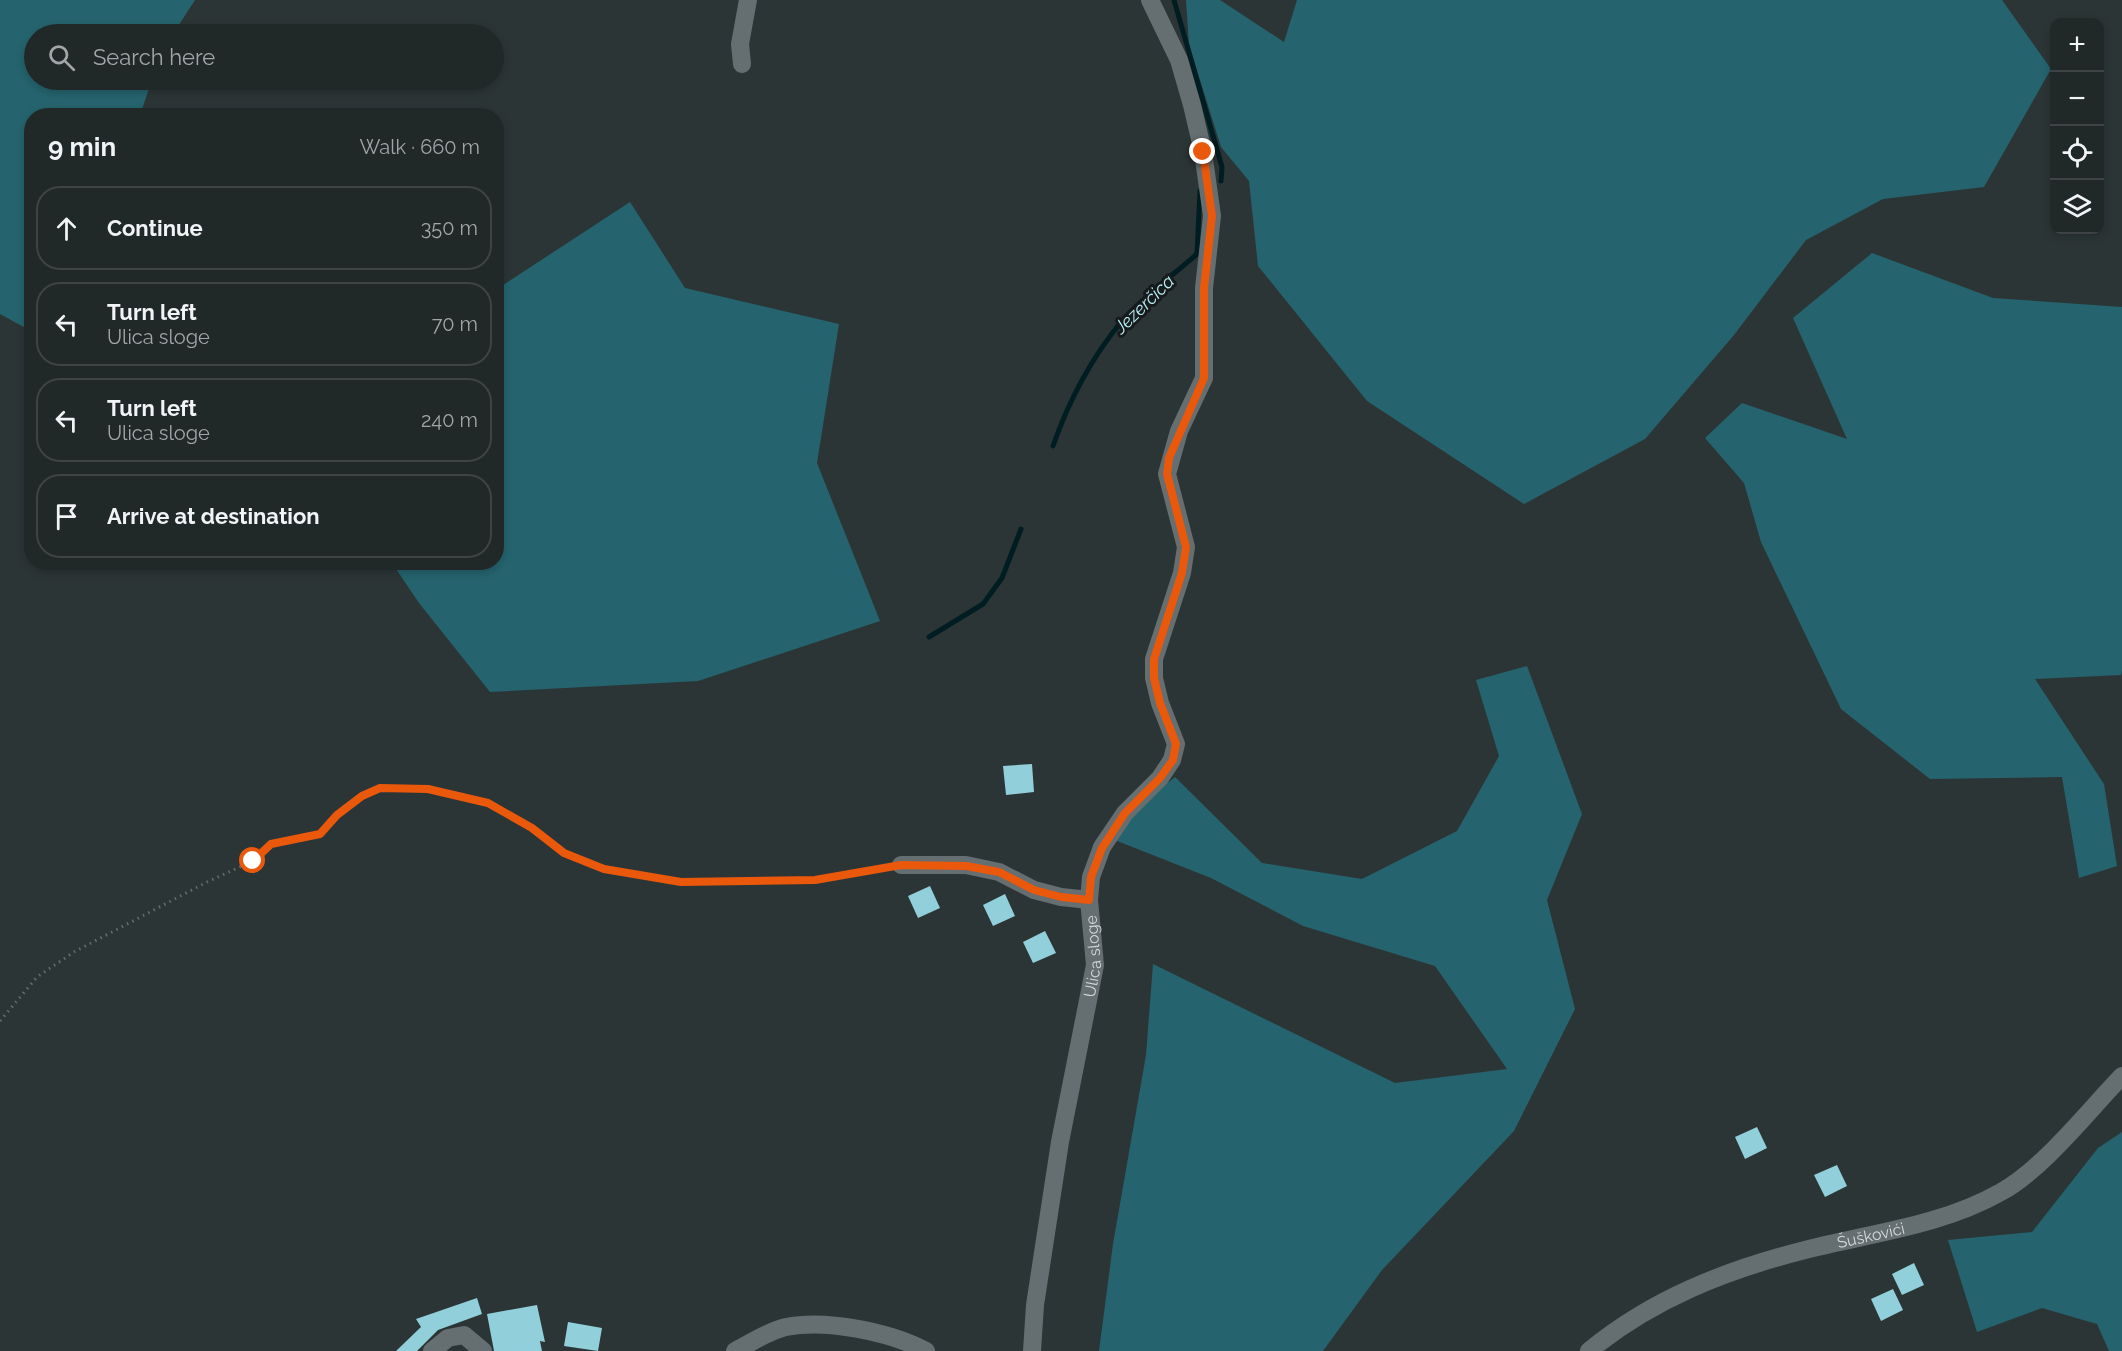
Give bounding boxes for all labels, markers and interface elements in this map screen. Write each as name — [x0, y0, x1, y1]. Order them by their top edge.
map controls — [2050, 18, 2104, 234]
button: + — [2050, 18, 2104, 72]
search box — [24, 24, 504, 90]
icon: search — [45, 41, 78, 74]
text: Search here — [93, 44, 215, 70]
button: − — [2050, 72, 2104, 126]
button: locate — [2050, 126, 2104, 180]
text: 9 min — [48, 132, 116, 162]
text: Walk · 660 m — [359, 135, 480, 159]
route end — [1189, 138, 1215, 164]
button: layers — [2050, 180, 2104, 234]
icon: ahead — [50, 212, 83, 245]
text: Continue — [107, 215, 203, 241]
text: 350 m — [421, 216, 478, 240]
water label: Jezerčica — [1109, 270, 1179, 338]
text: Turn left — [107, 299, 197, 325]
icon: left — [50, 308, 83, 341]
text: 70 m — [432, 312, 478, 336]
text: Ulica sloge — [107, 325, 210, 349]
text: Turn left — [107, 395, 197, 421]
icon: left — [50, 404, 83, 437]
text: 240 m — [421, 408, 478, 432]
text: Ulica sloge — [107, 421, 210, 445]
icon: arrive — [50, 500, 83, 533]
text: Arrive at destination — [107, 503, 320, 529]
route start — [239, 847, 265, 873]
street label: Ulica sloge — [1079, 915, 1105, 999]
street label: Šuškovići — [1835, 1218, 1907, 1252]

